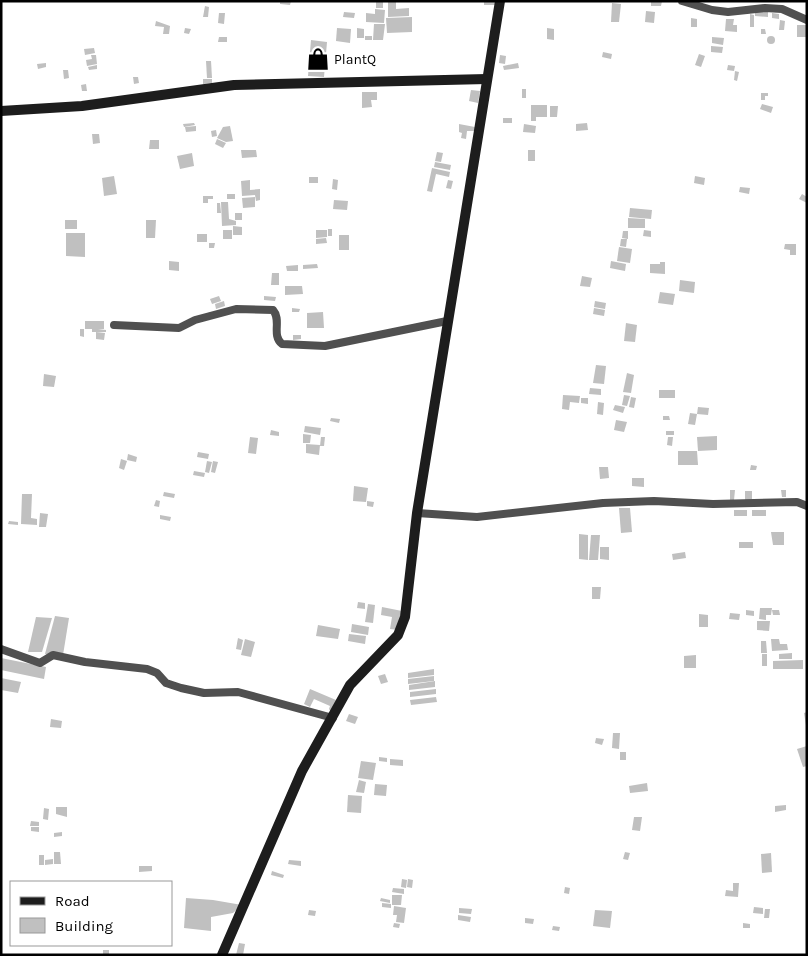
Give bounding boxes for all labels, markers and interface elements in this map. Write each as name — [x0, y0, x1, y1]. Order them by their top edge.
shop icon: PlantQ — [305, 46, 331, 72]
place label: PlantQ — [334, 51, 376, 68]
legend — [10, 881, 172, 946]
text: Road — [55, 892, 90, 910]
text: Building — [55, 917, 113, 935]

